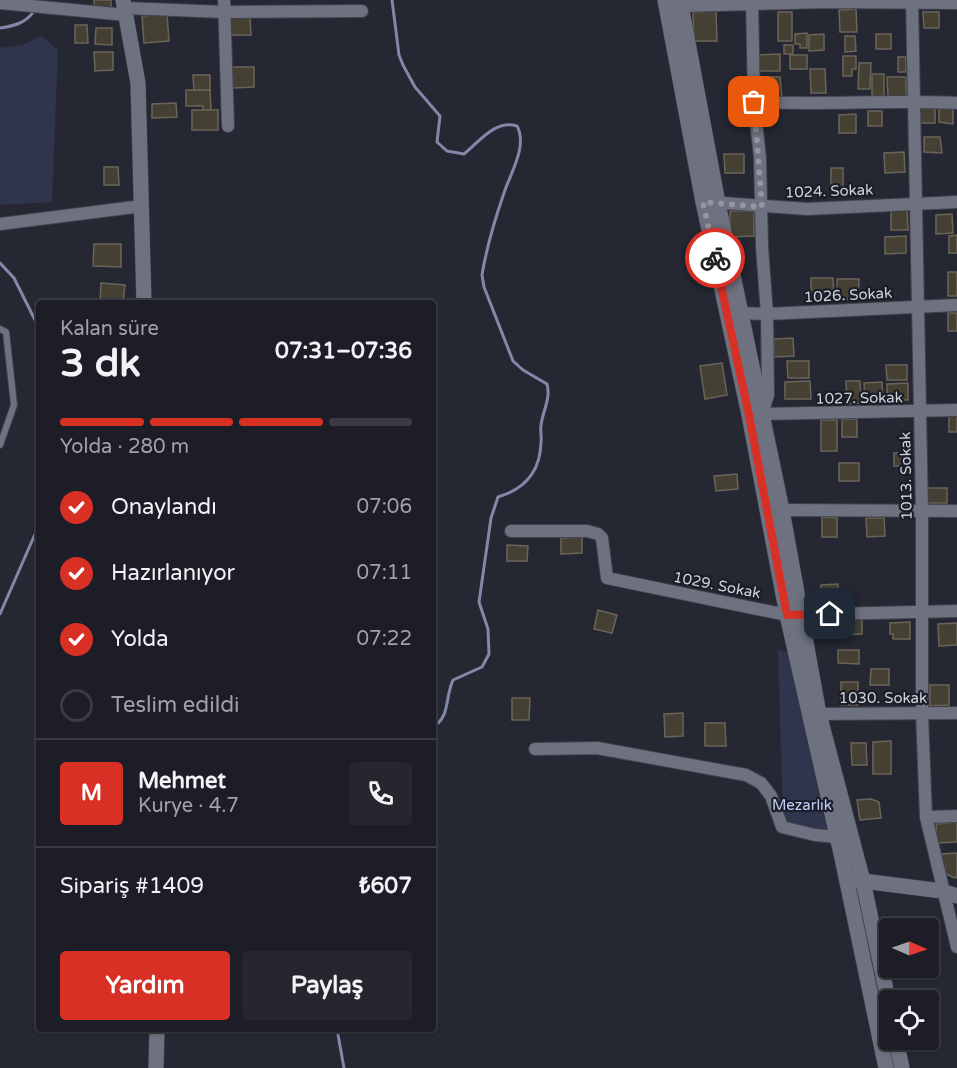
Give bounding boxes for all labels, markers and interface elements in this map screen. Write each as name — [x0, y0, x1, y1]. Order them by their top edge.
pin — [728, 76, 779, 127]
icon: bag — [737, 85, 770, 118]
street label: 1024. Sokak — [784, 180, 874, 202]
courier — [685, 228, 745, 288]
icon: bike — [699, 242, 732, 275]
street label: 1026. Sokak — [803, 284, 893, 306]
text: Kalan süre — [60, 317, 159, 341]
text: 07:31–07:36 — [275, 338, 412, 364]
text: 3 dk — [60, 340, 141, 387]
street label: 1027. Sokak — [815, 388, 903, 408]
street label: 1013. Sokak — [896, 432, 916, 520]
text: Yolda · 280 m — [60, 435, 189, 459]
icon: check — [60, 491, 93, 524]
text: Onaylandı — [111, 494, 217, 520]
text: 07:06 — [357, 495, 412, 519]
icon: check — [60, 557, 93, 590]
text: Hazırlanıyor — [111, 560, 235, 586]
text: 07:11 — [357, 561, 412, 585]
street label: 1029. Sokak — [672, 568, 762, 602]
pin — [804, 588, 855, 639]
icon: home — [813, 597, 846, 630]
icon: check — [60, 623, 93, 656]
text: Yolda — [111, 626, 169, 652]
text: 07:22 — [357, 627, 412, 651]
street label: 1030. Sokak — [839, 689, 927, 707]
text: Teslim edildi — [111, 692, 240, 718]
button: phone — [349, 762, 412, 825]
text: Mehmet — [138, 768, 226, 794]
text: M — [81, 780, 102, 806]
text: Kurye · 4.7 — [138, 794, 239, 818]
park label: Mezarlık — [772, 796, 832, 814]
text: Sipariş #1409 — [60, 873, 204, 899]
text: ₺607 — [359, 873, 412, 899]
north arrow — [879, 918, 939, 978]
map controls — [879, 918, 939, 1050]
button: Yardım — [60, 951, 230, 1020]
button: Paylaş — [242, 951, 412, 1020]
button: locate — [879, 990, 939, 1050]

